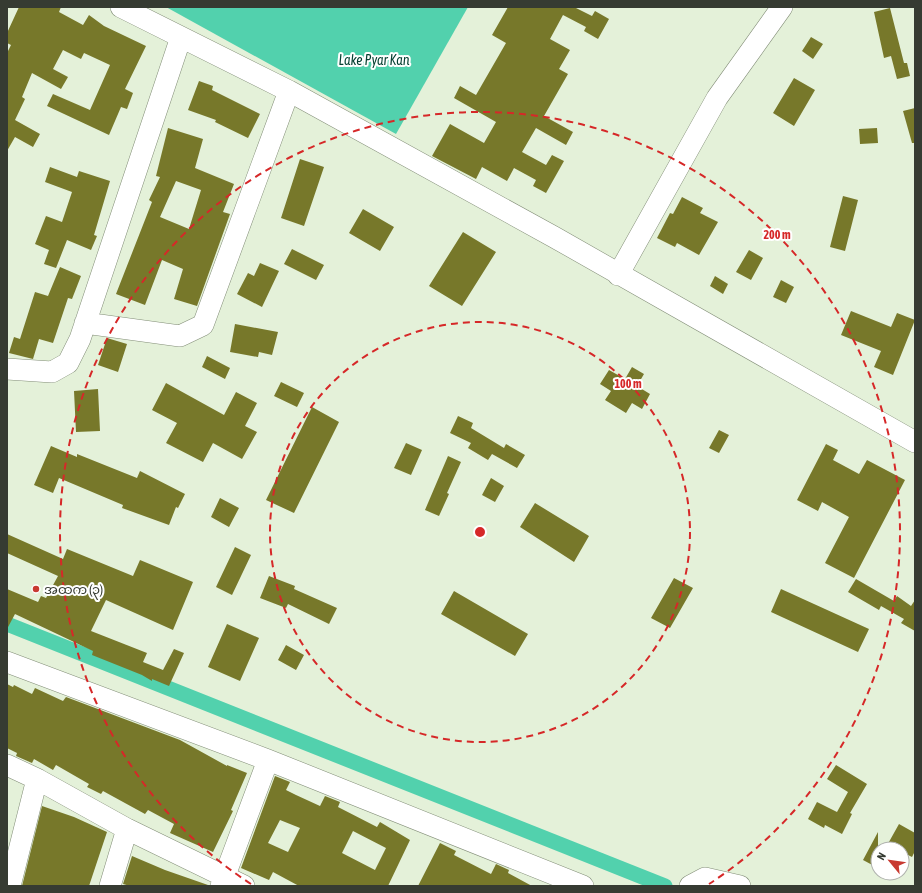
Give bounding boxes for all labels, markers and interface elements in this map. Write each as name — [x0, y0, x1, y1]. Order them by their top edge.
water label: Lake Pyar Kan — [338, 52, 410, 68]
text: 200 m — [763, 228, 791, 242]
text: 100 m — [614, 377, 642, 391]
centre of rings — [473, 525, 487, 539]
place label: အထက (၃) — [44, 582, 103, 600]
marker: အထက (၃) — [31, 584, 41, 594]
north arrow — [870, 841, 910, 881]
text: N — [874, 850, 888, 862]

